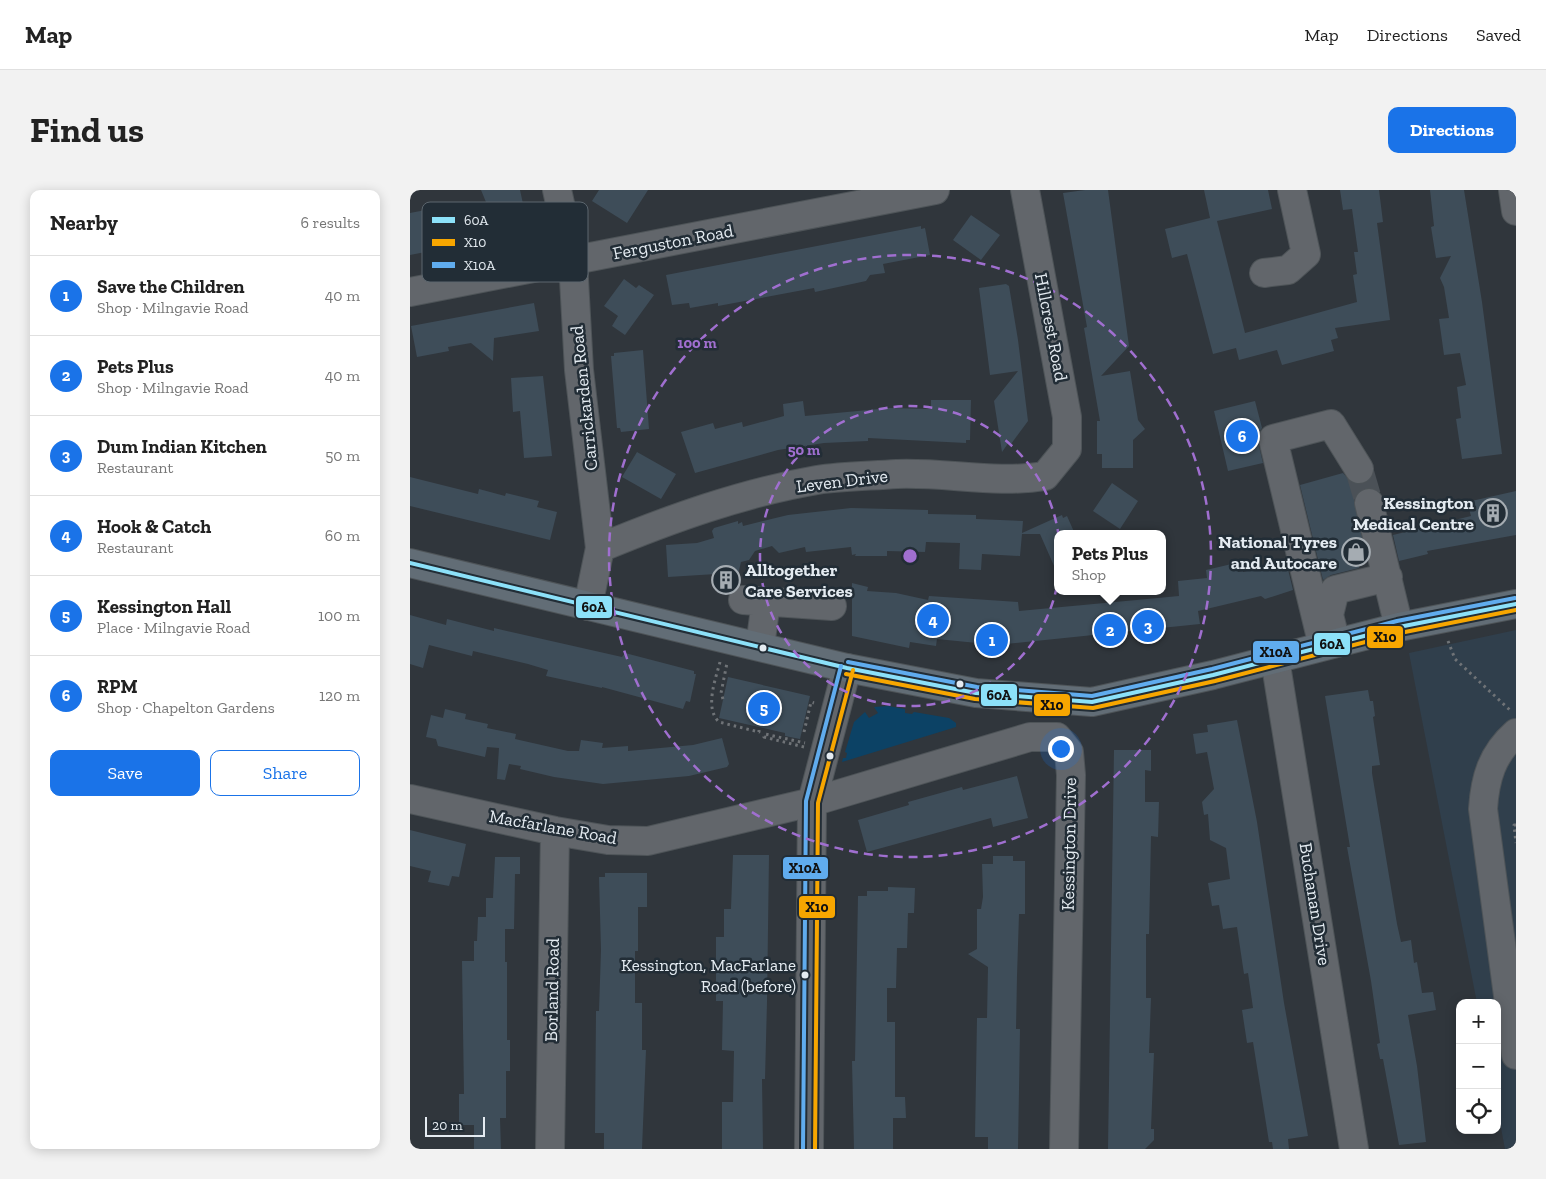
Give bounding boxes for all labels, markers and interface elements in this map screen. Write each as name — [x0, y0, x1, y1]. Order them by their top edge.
text: Map — [25, 20, 72, 49]
text: Map — [1304, 24, 1339, 46]
text: Directions — [1367, 24, 1448, 46]
text: Saved — [1476, 24, 1521, 46]
button: Directions — [1388, 107, 1516, 153]
text: Find us — [30, 109, 144, 151]
legend — [422, 202, 588, 282]
text: Nearby — [50, 210, 118, 235]
text: 60A — [464, 212, 489, 229]
text: 6 results — [300, 213, 360, 232]
street label: Ferguston Road — [611, 219, 735, 264]
text: X10 — [464, 234, 486, 251]
text: X10A — [464, 257, 496, 274]
street label: Hillcrest Road — [1030, 271, 1072, 383]
text: Save the Children — [97, 275, 245, 298]
text: 1 — [63, 286, 69, 305]
text: 40 m — [325, 286, 360, 305]
text: Shop · Milngavie Road — [97, 298, 249, 317]
street label: Carrickarden Road — [565, 324, 603, 472]
text: 100 m — [677, 334, 717, 352]
text: Pets Plus — [97, 355, 174, 378]
text: 2 — [62, 366, 70, 385]
text: 40 m — [325, 366, 360, 385]
text: Shop · Milngavie Road — [97, 378, 249, 397]
pin: 6 — [1226, 417, 1258, 455]
text: Dum Indian Kitchen — [97, 435, 267, 458]
text: 50 m — [788, 441, 820, 459]
text: 3 — [62, 446, 70, 465]
text: 50 m — [325, 446, 360, 465]
text: Restaurant — [97, 458, 173, 477]
street label: Leven Drive — [795, 464, 889, 498]
place label: Kessington Medical Centre — [1353, 492, 1474, 535]
building icon: Kessington Medical Centre — [1478, 498, 1508, 528]
text: Hook & Catch — [97, 515, 211, 538]
text: 4 — [61, 526, 71, 545]
text: 60 m — [325, 526, 360, 545]
popup — [1054, 530, 1166, 595]
place label: National Tyres and Autocare — [1218, 531, 1337, 574]
shop icon: National Tyres and Autocare — [1341, 537, 1371, 567]
text: Restaurant — [97, 538, 173, 557]
text: Pets Plus — [1072, 542, 1148, 565]
centre of rings — [901, 547, 919, 565]
place label: Alltogether Care Services — [745, 559, 853, 602]
building icon: Alltogether Care Services — [711, 565, 741, 595]
text: Shop — [1072, 565, 1106, 584]
text: Kessington Hall — [97, 595, 231, 618]
line badge: 60A — [575, 595, 613, 619]
text: 60A — [582, 599, 607, 616]
pin: 4 — [917, 601, 949, 639]
text: 5 — [62, 606, 70, 625]
text: 100 m — [318, 606, 360, 625]
pin: 3 — [1132, 607, 1164, 645]
pin: 2 — [1094, 611, 1126, 649]
text: Place · Milngavie Road — [97, 618, 250, 637]
pin: 1 — [976, 621, 1008, 659]
line badge: X10 — [1366, 625, 1404, 649]
text: X10 — [1373, 629, 1397, 646]
line badge: 60A — [1313, 632, 1351, 656]
text: 60A — [1320, 636, 1345, 653]
line badge: X10A — [1252, 640, 1300, 664]
unlabelled marker — [758, 643, 768, 653]
text: X10A — [1260, 644, 1293, 661]
text: RPM — [97, 675, 138, 698]
unlabelled marker — [955, 679, 965, 689]
line badge: 60A — [980, 683, 1018, 707]
text: 6 — [62, 686, 70, 705]
text: 120 m — [319, 686, 360, 705]
text: 60A — [987, 687, 1012, 704]
pin: 5 — [748, 689, 780, 727]
line badge: X10 — [1033, 693, 1071, 717]
text: X10 — [1040, 697, 1064, 714]
text: Shop · Chapelton Gardens — [97, 698, 275, 717]
your location — [1048, 736, 1074, 762]
button: Save — [50, 750, 200, 796]
button: Share — [210, 750, 360, 796]
unlabelled marker — [825, 751, 835, 761]
street label: Kessington Drive — [1057, 777, 1081, 911]
street label: Macfarlane Road — [487, 805, 619, 849]
street label: Buchanan Drive — [1294, 841, 1336, 967]
line badge: X10A — [782, 856, 829, 880]
text: X10A — [789, 860, 822, 877]
line badge: X10 — [798, 895, 836, 919]
text: X10 — [805, 899, 829, 916]
street label: Borland Road — [540, 938, 564, 1042]
place label: Kessington, MacFarlane Road (before) — [621, 955, 796, 996]
marker: Kessington, MacFarlane Road (before) — [800, 970, 810, 980]
map controls — [1456, 999, 1501, 1134]
button: + — [1456, 999, 1501, 1044]
button: − — [1456, 1044, 1501, 1089]
button: locate — [1456, 1089, 1501, 1134]
scale bar — [425, 1114, 485, 1137]
text: 20 m — [432, 1117, 463, 1134]

